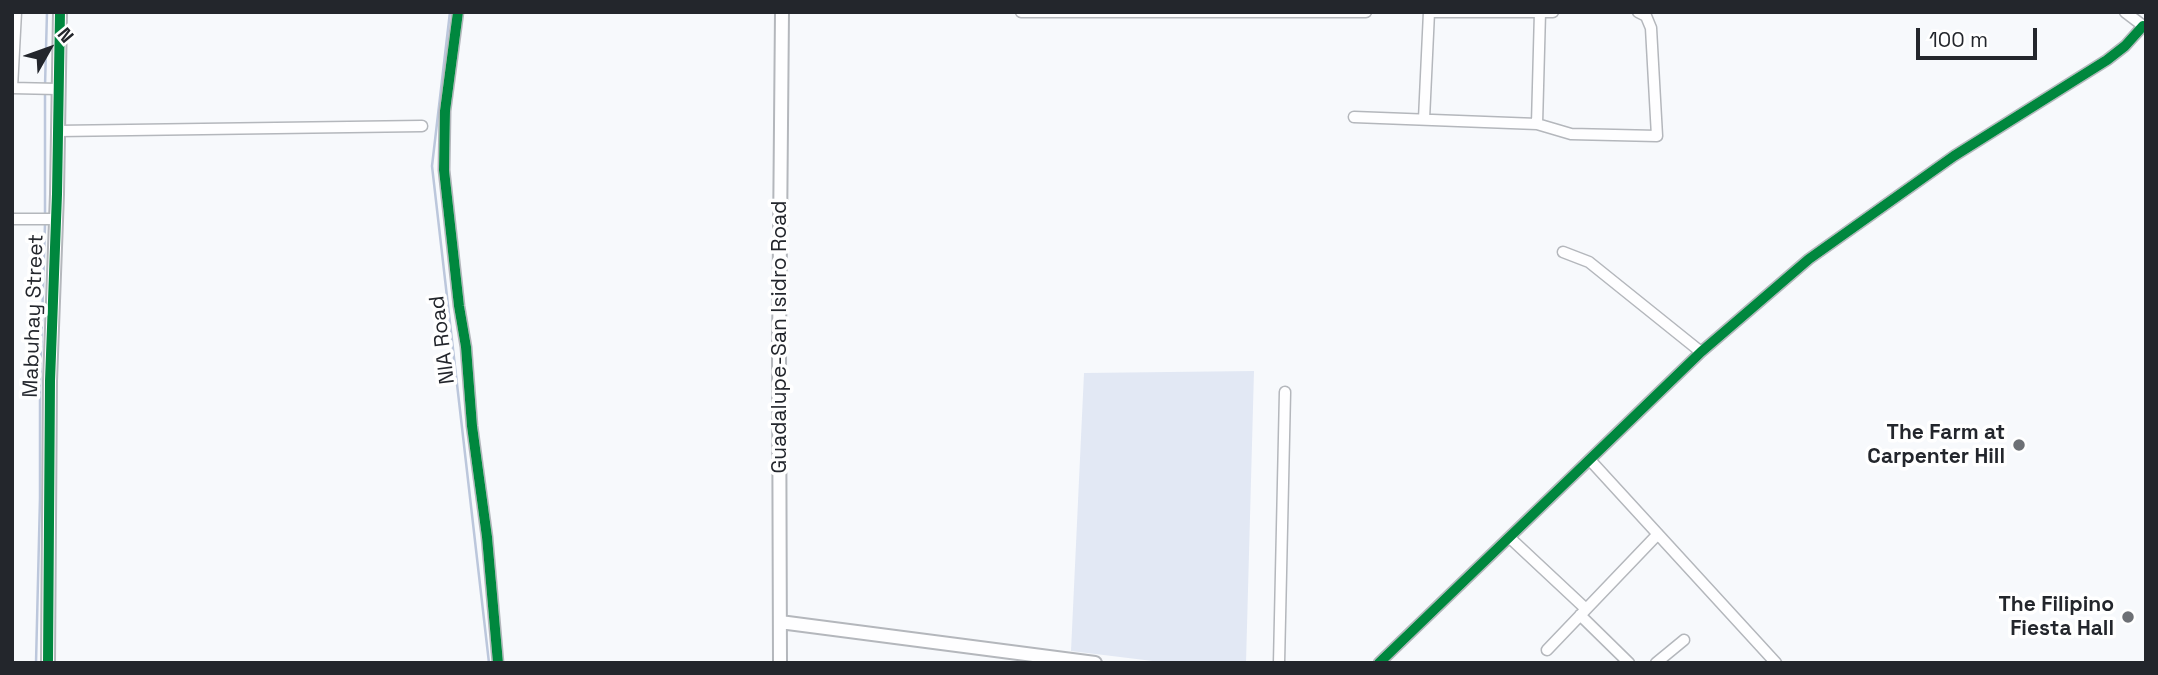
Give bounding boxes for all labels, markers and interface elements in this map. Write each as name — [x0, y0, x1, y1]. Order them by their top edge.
north arrow — [14, 14, 84, 84]
scale bar — [1920, 14, 2041, 58]
text: N — [52, 22, 79, 48]
text: 100 m — [1929, 26, 1988, 53]
street label: Guadalupe-San Isidro Road — [767, 200, 793, 474]
street label: Mabuhay Street — [19, 234, 49, 398]
street label: NIA Road — [425, 294, 461, 386]
place label: The Farm at Carpenter Hill — [1867, 420, 2005, 470]
marker: The Farm at Carpenter Hill — [2011, 437, 2027, 453]
place label: The Filipino Fiesta Hall — [1999, 592, 2114, 642]
marker: The Filipino Fiesta Hall — [2120, 609, 2136, 625]

